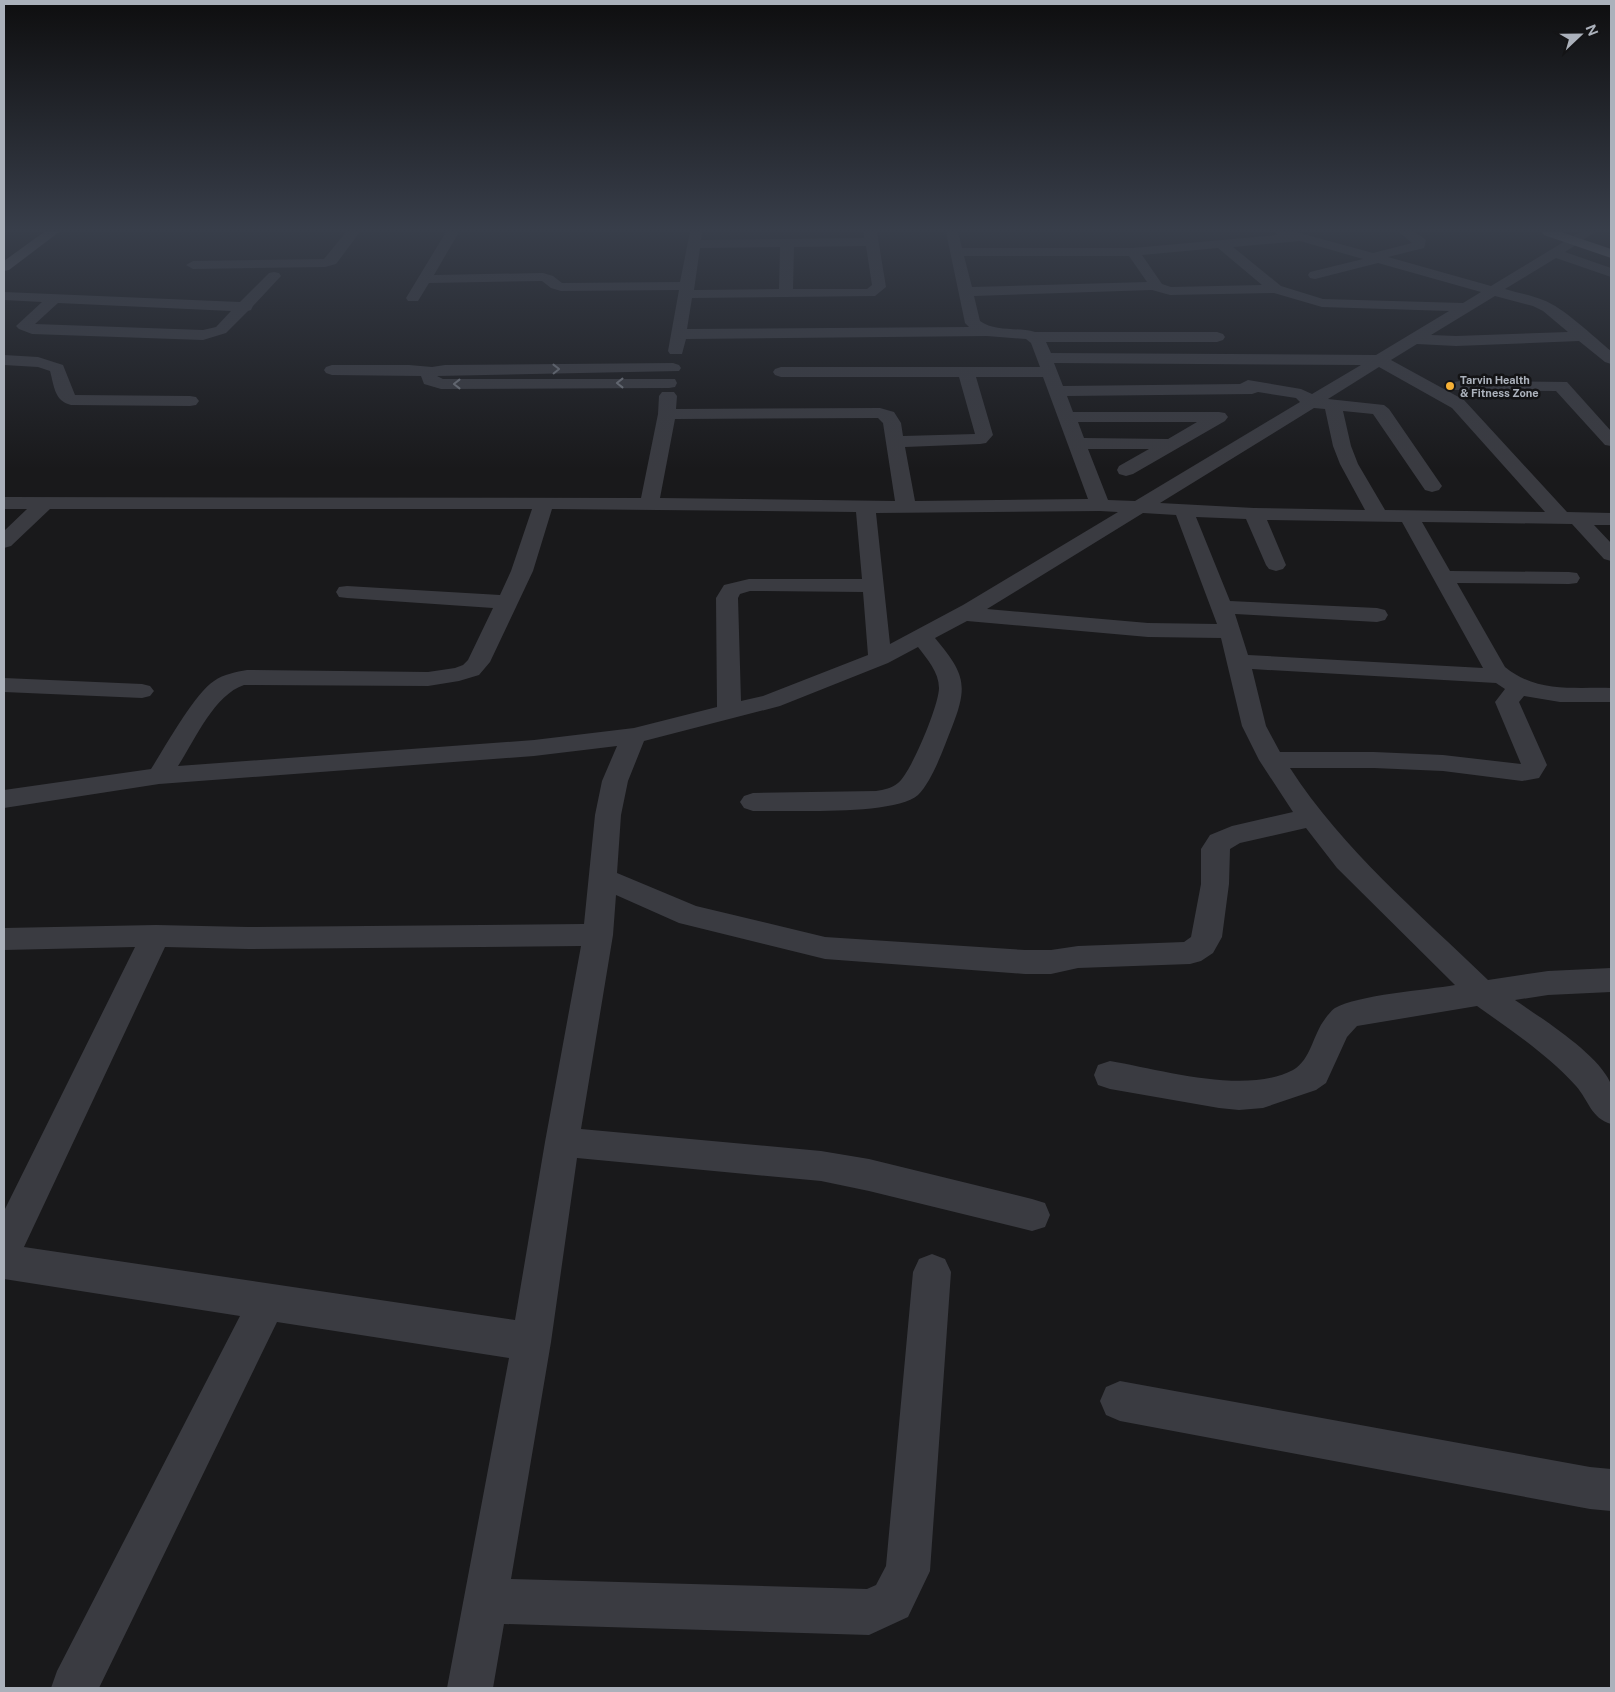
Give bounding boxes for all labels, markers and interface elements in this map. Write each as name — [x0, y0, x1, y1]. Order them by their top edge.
north arrow — [1555, 10, 1605, 60]
text: N — [1583, 22, 1602, 38]
one-way arrow — [553, 364, 561, 374]
place label: Tarvin Health & Fitness Zone — [1460, 374, 1539, 399]
one-way arrow — [616, 378, 624, 388]
one-way arrow — [453, 379, 461, 389]
marker: Tarvin Health & Fitness Zone — [1444, 380, 1456, 392]

